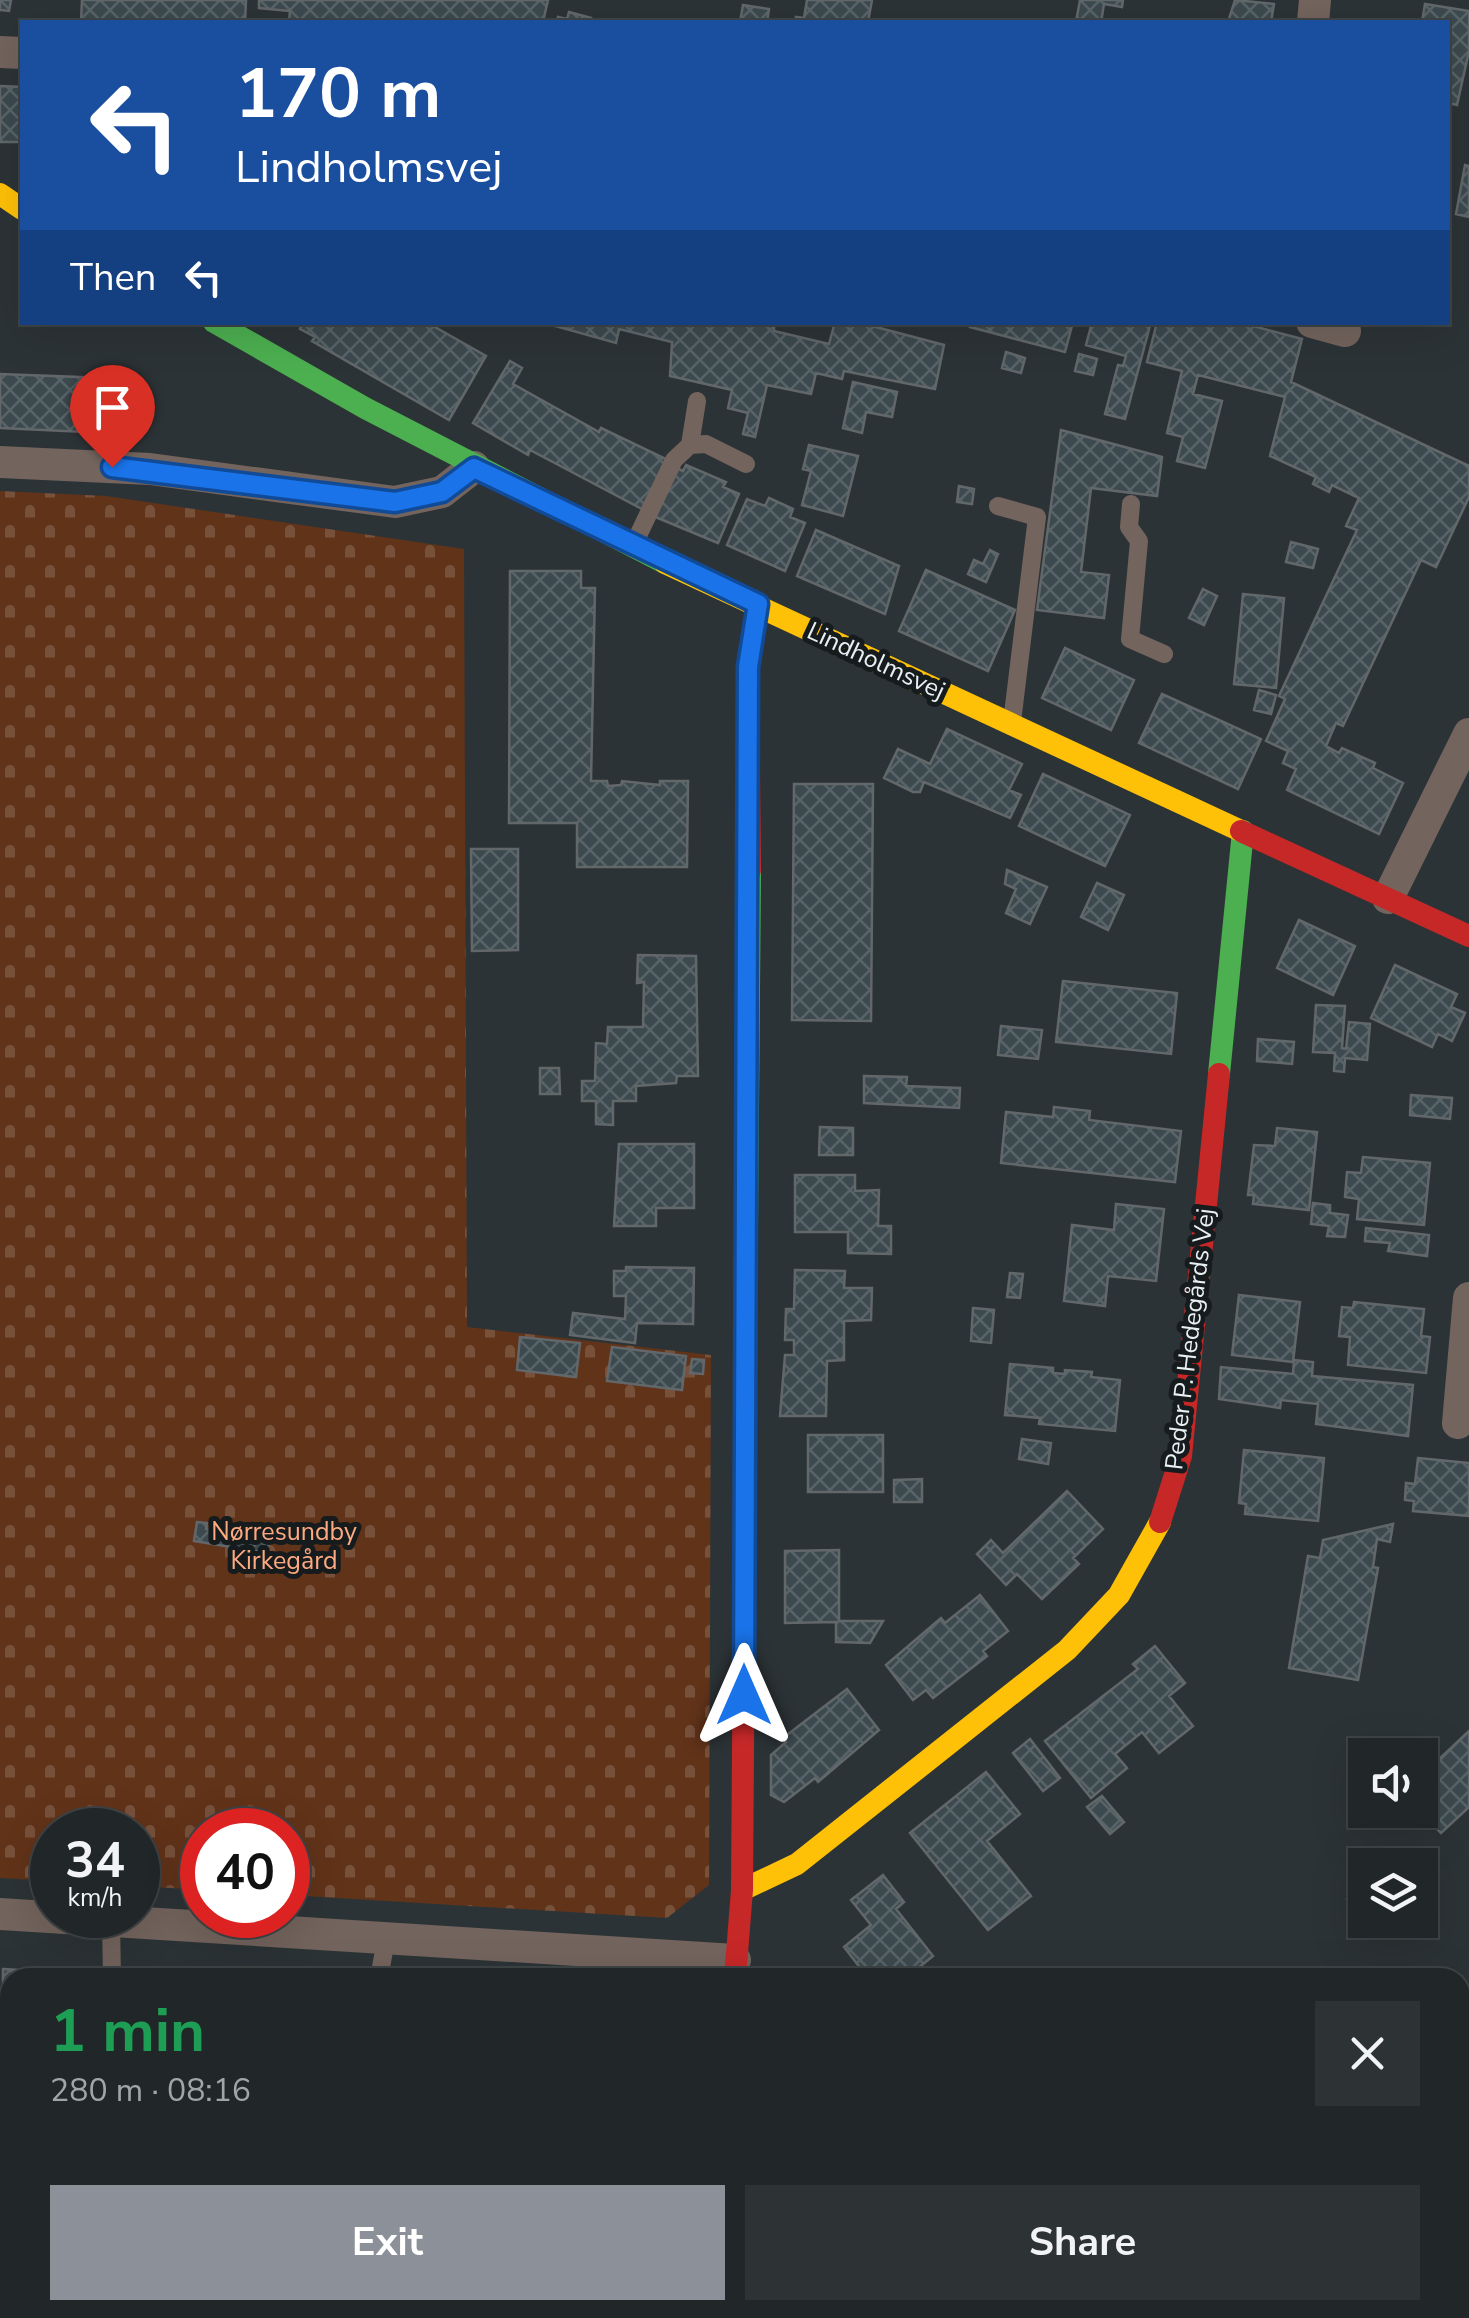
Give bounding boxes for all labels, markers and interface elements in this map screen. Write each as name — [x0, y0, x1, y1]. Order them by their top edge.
text: 170 m — [235, 46, 441, 142]
icon: left — [70, 60, 200, 190]
text: Lindholmsvej — [235, 137, 503, 198]
icon: left — [176, 250, 231, 305]
text: Then — [70, 252, 156, 303]
pin — [70, 365, 155, 468]
icon: arrive — [85, 380, 140, 435]
street label: Lindholmsvej — [801, 614, 951, 708]
street label: Peder P. Hedegårds Vej — [1157, 1206, 1223, 1472]
park label: Nørresundby Kirkegård — [211, 1515, 357, 1578]
position arrow — [692, 1643, 796, 1747]
map controls — [1348, 1738, 1438, 1938]
button: sound — [1348, 1738, 1438, 1828]
speed limit sign: 40 — [180, 1808, 310, 1938]
text: 34 — [65, 1826, 125, 1895]
button: layers — [1348, 1848, 1438, 1938]
text: km/h — [67, 1881, 123, 1915]
text: 1 min — [50, 1990, 205, 2072]
button: close — [1315, 2001, 1420, 2106]
text: 280 m · 08:16 — [50, 2069, 251, 2112]
button: Exit — [50, 2185, 725, 2300]
button: Share — [745, 2185, 1420, 2300]

